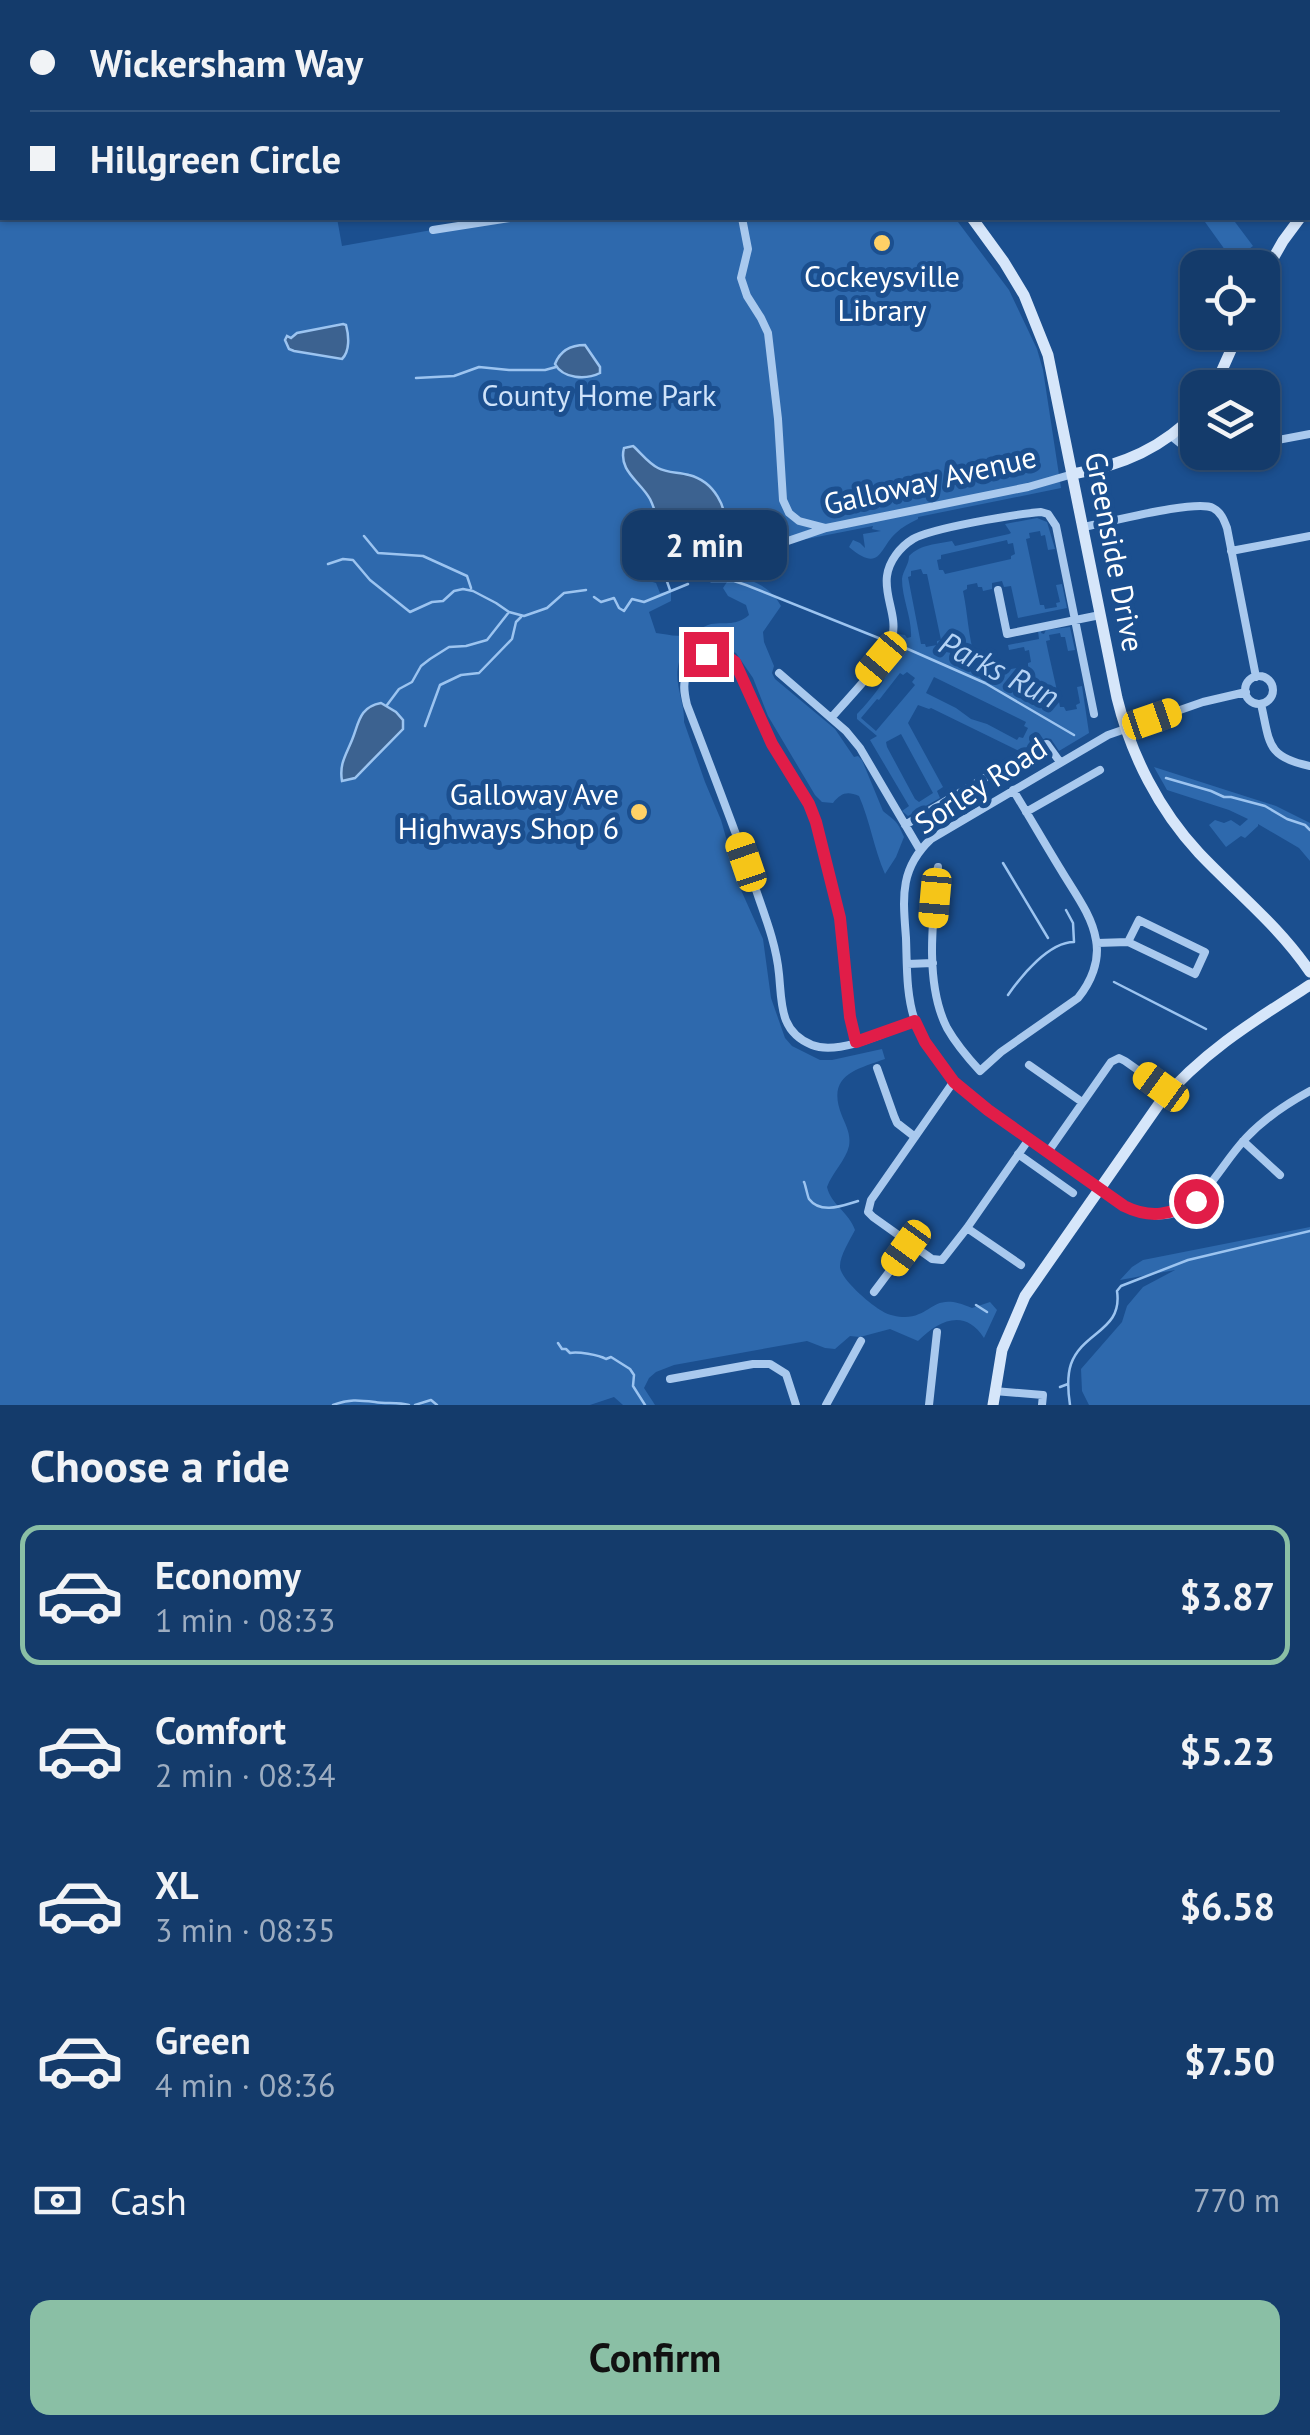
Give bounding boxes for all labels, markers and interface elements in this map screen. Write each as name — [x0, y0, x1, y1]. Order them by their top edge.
text: Wickersham Way — [90, 38, 363, 87]
text: Hillgreen Circle — [90, 134, 341, 183]
marker: Cockeysville Library — [871, 232, 893, 254]
map controls — [1180, 250, 1280, 470]
button: locate — [1180, 250, 1280, 350]
place label: Cockeysville Library — [804, 256, 960, 329]
button: layers — [1180, 370, 1280, 470]
park label: County Home Park — [482, 375, 717, 414]
street label: Galloway Avenue — [820, 436, 1040, 523]
street label: Greenside Drive — [1077, 449, 1154, 655]
callout: 2 min — [624, 509, 788, 579]
text: 2 min — [665, 524, 744, 566]
water label: Parks Run — [932, 621, 1067, 717]
car — [850, 626, 912, 692]
route end — [684, 632, 729, 677]
car — [1119, 695, 1185, 743]
street label: Sorley Road — [907, 728, 1054, 842]
place label: Galloway Ave Highways Shop 6 — [398, 774, 619, 847]
marker: Galloway Ave Highways Shop 6 — [628, 801, 650, 823]
car — [722, 829, 770, 895]
car — [917, 867, 953, 929]
car — [1128, 1057, 1194, 1117]
route start — [1174, 1179, 1219, 1224]
car — [876, 1215, 936, 1281]
text: Choose a ride — [30, 1436, 290, 1494]
icon: car — [35, 1550, 125, 1640]
text: Economy — [155, 1550, 301, 1599]
text: $3.87 — [1179, 1571, 1275, 1620]
text: 1 min · 08:33 — [155, 1599, 335, 1641]
icon: car — [35, 1705, 125, 1795]
text: Comfort — [155, 1705, 286, 1754]
text: $5.23 — [1179, 1726, 1275, 1775]
text: 2 min · 08:34 — [155, 1754, 335, 1796]
icon: car — [35, 1860, 125, 1950]
text: XL — [155, 1860, 199, 1909]
text: $6.58 — [1179, 1881, 1275, 1930]
text: 3 min · 08:35 — [155, 1909, 335, 1951]
icon: car — [35, 2015, 125, 2105]
text: Green — [155, 2015, 251, 2064]
text: $7.50 — [1184, 2036, 1275, 2085]
text: 4 min · 08:36 — [155, 2064, 335, 2106]
icon: cash — [30, 2173, 85, 2228]
text: Cash — [110, 2176, 187, 2225]
text: 770 m — [1193, 2179, 1280, 2221]
button: Confirm — [30, 2300, 1280, 2415]

